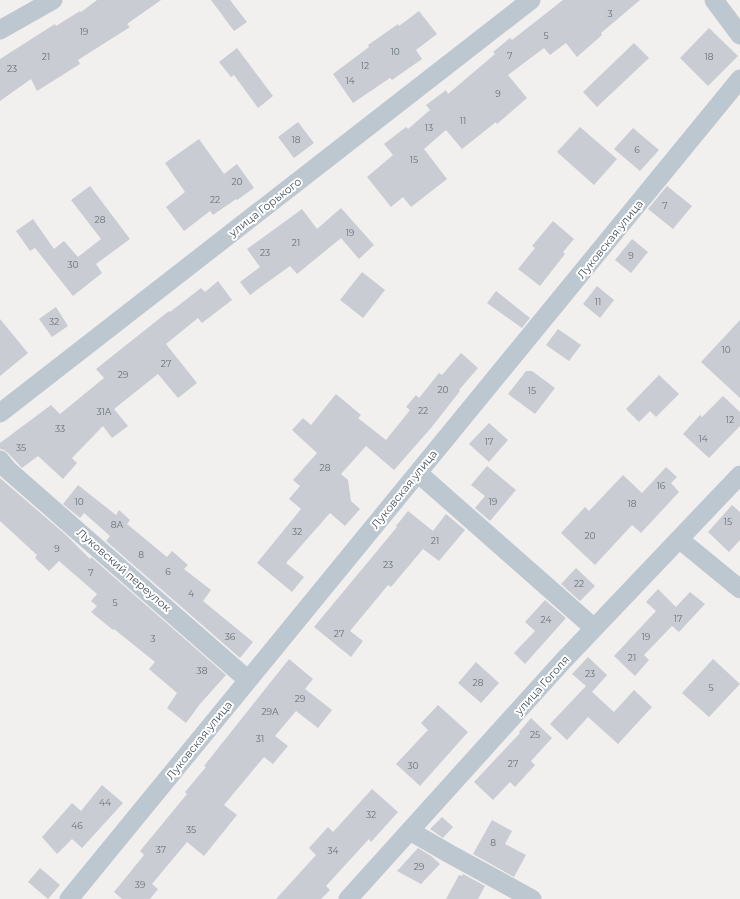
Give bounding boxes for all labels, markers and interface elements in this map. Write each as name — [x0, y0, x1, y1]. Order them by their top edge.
house number: 3 — [607, 8, 613, 19]
house number: 19 — [80, 26, 89, 37]
house number: 5 — [543, 30, 549, 41]
house number: 10 — [390, 46, 400, 57]
house number: 7 — [507, 50, 513, 61]
house number: 21 — [42, 51, 50, 62]
house number: 18 — [705, 51, 714, 62]
house number: 12 — [361, 60, 369, 71]
house number: 23 — [7, 63, 17, 74]
house number: 14 — [345, 75, 355, 86]
house number: 9 — [495, 88, 501, 99]
house number: 11 — [460, 115, 466, 126]
house number: 13 — [425, 122, 433, 133]
house number: 18 — [292, 134, 301, 145]
house number: 6 — [634, 144, 640, 155]
house number: 15 — [410, 154, 418, 165]
street label: улица Горького — [225, 174, 304, 240]
house number: 20 — [231, 176, 243, 187]
house number: 22 — [210, 194, 220, 205]
street label: Луковская улица — [574, 197, 646, 281]
house number: 7 — [662, 200, 668, 211]
house number: 28 — [95, 214, 106, 225]
house number: 19 — [346, 227, 355, 238]
house number: 21 — [292, 237, 300, 248]
house number: 23 — [260, 247, 270, 258]
house number: 9 — [628, 250, 634, 261]
house number: 30 — [67, 259, 79, 270]
house number: 11 — [595, 296, 601, 307]
house number: 32 — [49, 316, 59, 327]
house number: 10 — [721, 344, 731, 355]
house number: 27 — [161, 358, 171, 369]
house number: 29 — [118, 369, 129, 380]
house number: 20 — [437, 384, 449, 395]
house number: 15 — [528, 385, 536, 396]
house number: 22 — [418, 405, 428, 416]
house number: 31А — [96, 406, 112, 417]
house number: 12 — [726, 414, 734, 425]
house number: 33 — [55, 423, 65, 434]
house number: 14 — [698, 433, 708, 444]
house number: 17 — [485, 436, 493, 447]
house number: 35 — [16, 442, 26, 453]
street label: Луковская улица — [368, 447, 440, 531]
house number: 28 — [320, 462, 331, 473]
house number: 16 — [657, 480, 666, 491]
house number: 10 — [74, 496, 84, 507]
house number: 19 — [489, 496, 498, 507]
house number: 18 — [628, 498, 637, 509]
house number: 15 — [724, 516, 732, 527]
house number: 8А — [111, 519, 123, 530]
street label: Луковский переулок — [74, 525, 174, 615]
house number: 32 — [292, 526, 302, 537]
house number: 20 — [584, 530, 596, 541]
house number: 21 — [431, 535, 439, 546]
house number: 9 — [54, 543, 60, 554]
house number: 8 — [138, 549, 144, 560]
house number: 23 — [383, 559, 393, 570]
house number: 6 — [165, 566, 171, 577]
house number: 7 — [88, 567, 94, 578]
house number: 22 — [574, 578, 584, 589]
house number: 4 — [188, 588, 194, 599]
house number: 5 — [112, 597, 118, 608]
house number: 17 — [674, 613, 682, 624]
house number: 24 — [541, 614, 551, 625]
house number: 27 — [334, 628, 344, 639]
house number: 36 — [225, 631, 236, 642]
house number: 19 — [642, 631, 651, 642]
house number: 3 — [150, 633, 156, 644]
house number: 21 — [628, 652, 636, 663]
street label: улица Гоголя — [511, 653, 572, 718]
house number: 38 — [197, 665, 208, 676]
house number: 23 — [585, 668, 595, 679]
house number: 28 — [473, 677, 484, 688]
house number: 5 — [708, 682, 714, 693]
house number: 29 — [295, 693, 306, 704]
street label: Луковская улица — [163, 698, 235, 782]
house number: 29А — [261, 706, 279, 717]
house number: 25 — [530, 729, 540, 740]
house number: 31 — [256, 733, 264, 744]
house number: 27 — [508, 758, 518, 769]
house number: 30 — [407, 760, 419, 771]
house number: 44 — [99, 797, 111, 808]
house number: 32 — [366, 809, 376, 820]
house number: 46 — [71, 820, 83, 831]
house number: 35 — [186, 824, 196, 835]
house number: 8 — [490, 837, 496, 848]
house number: 37 — [156, 844, 166, 855]
house number: 34 — [327, 845, 339, 856]
house number: 29 — [414, 861, 425, 872]
house number: 39 — [135, 879, 146, 890]

